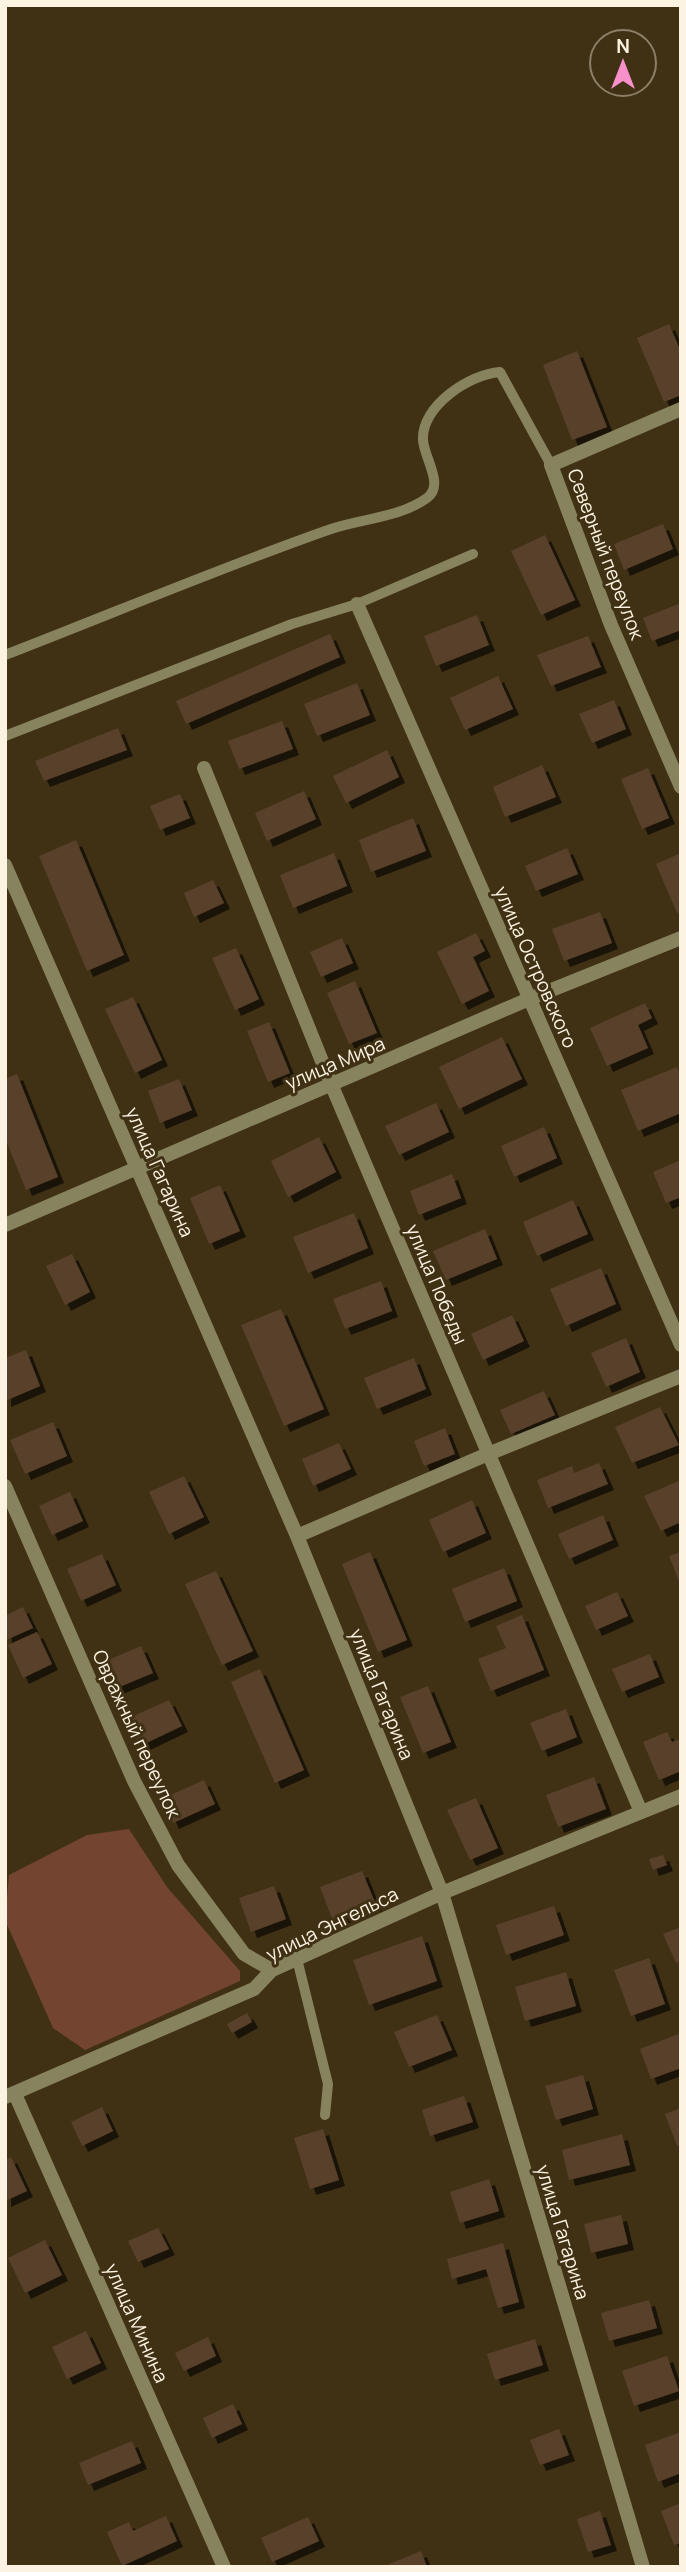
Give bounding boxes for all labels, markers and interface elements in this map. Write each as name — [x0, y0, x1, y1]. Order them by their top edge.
north arrow — [588, 28, 658, 98]
text: N — [616, 33, 630, 59]
street label: Северный переулок — [561, 465, 651, 644]
street label: улица Островского — [489, 882, 583, 1052]
street label: улица Мира — [281, 1030, 389, 1096]
street label: улица Гагарина — [120, 1103, 200, 1241]
street label: улица Победы — [400, 1220, 474, 1348]
street label: улица Гагарина — [344, 1624, 420, 1764]
street label: Овражный переулок — [87, 1646, 188, 1823]
street label: улица Энгельса — [262, 1881, 402, 1967]
street label: улица Гагарина — [530, 2161, 596, 2303]
street label: улица Минина — [99, 2259, 175, 2387]

